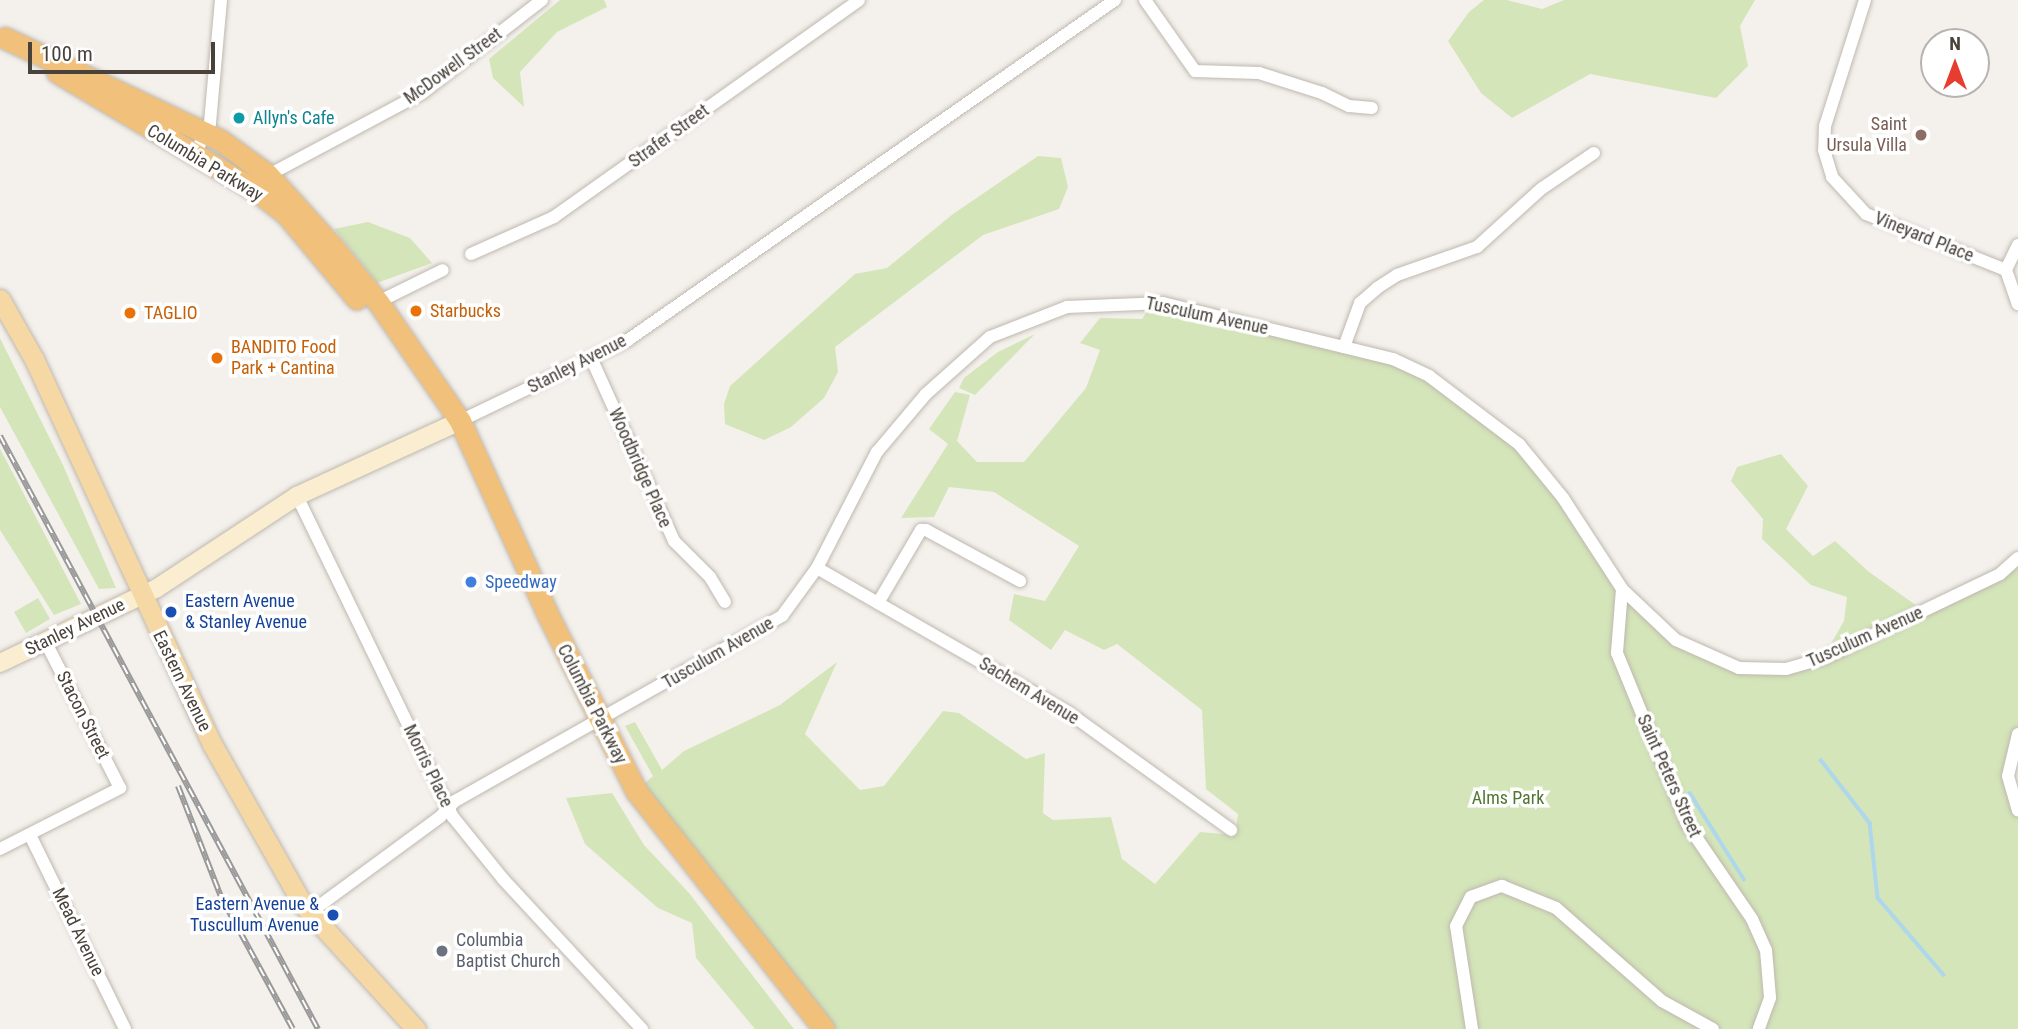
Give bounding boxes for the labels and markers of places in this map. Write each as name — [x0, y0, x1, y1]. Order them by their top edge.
place label: Allyn's Cafe — [253, 107, 334, 129]
marker: Allyn's Cafe — [231, 110, 247, 126]
place label: Saint Ursula Villa — [1827, 114, 1907, 156]
marker: Saint Ursula Villa — [1913, 127, 1929, 143]
place label: Starbucks — [430, 300, 501, 322]
place label: TAGLIO — [144, 302, 197, 324]
marker: Starbucks — [408, 303, 424, 319]
marker: TAGLIO — [122, 305, 138, 321]
place label: BANDITO Food Park + Cantina — [231, 337, 336, 380]
marker: BANDITO Food Park + Cantina — [209, 350, 225, 366]
place label: Speedway — [485, 571, 557, 593]
marker: Speedway — [463, 574, 479, 590]
place label: Eastern Avenue & Stanley Avenue — [185, 591, 307, 634]
marker: Eastern Avenue & Stanley Avenue — [163, 604, 179, 620]
place label: Eastern Avenue & Tuscullum Avenue — [190, 894, 319, 936]
marker: Eastern Avenue & Tuscullum Avenue — [325, 907, 341, 923]
place label: Columbia Baptist Church — [456, 930, 560, 972]
marker: Columbia Baptist Church — [434, 943, 450, 959]

